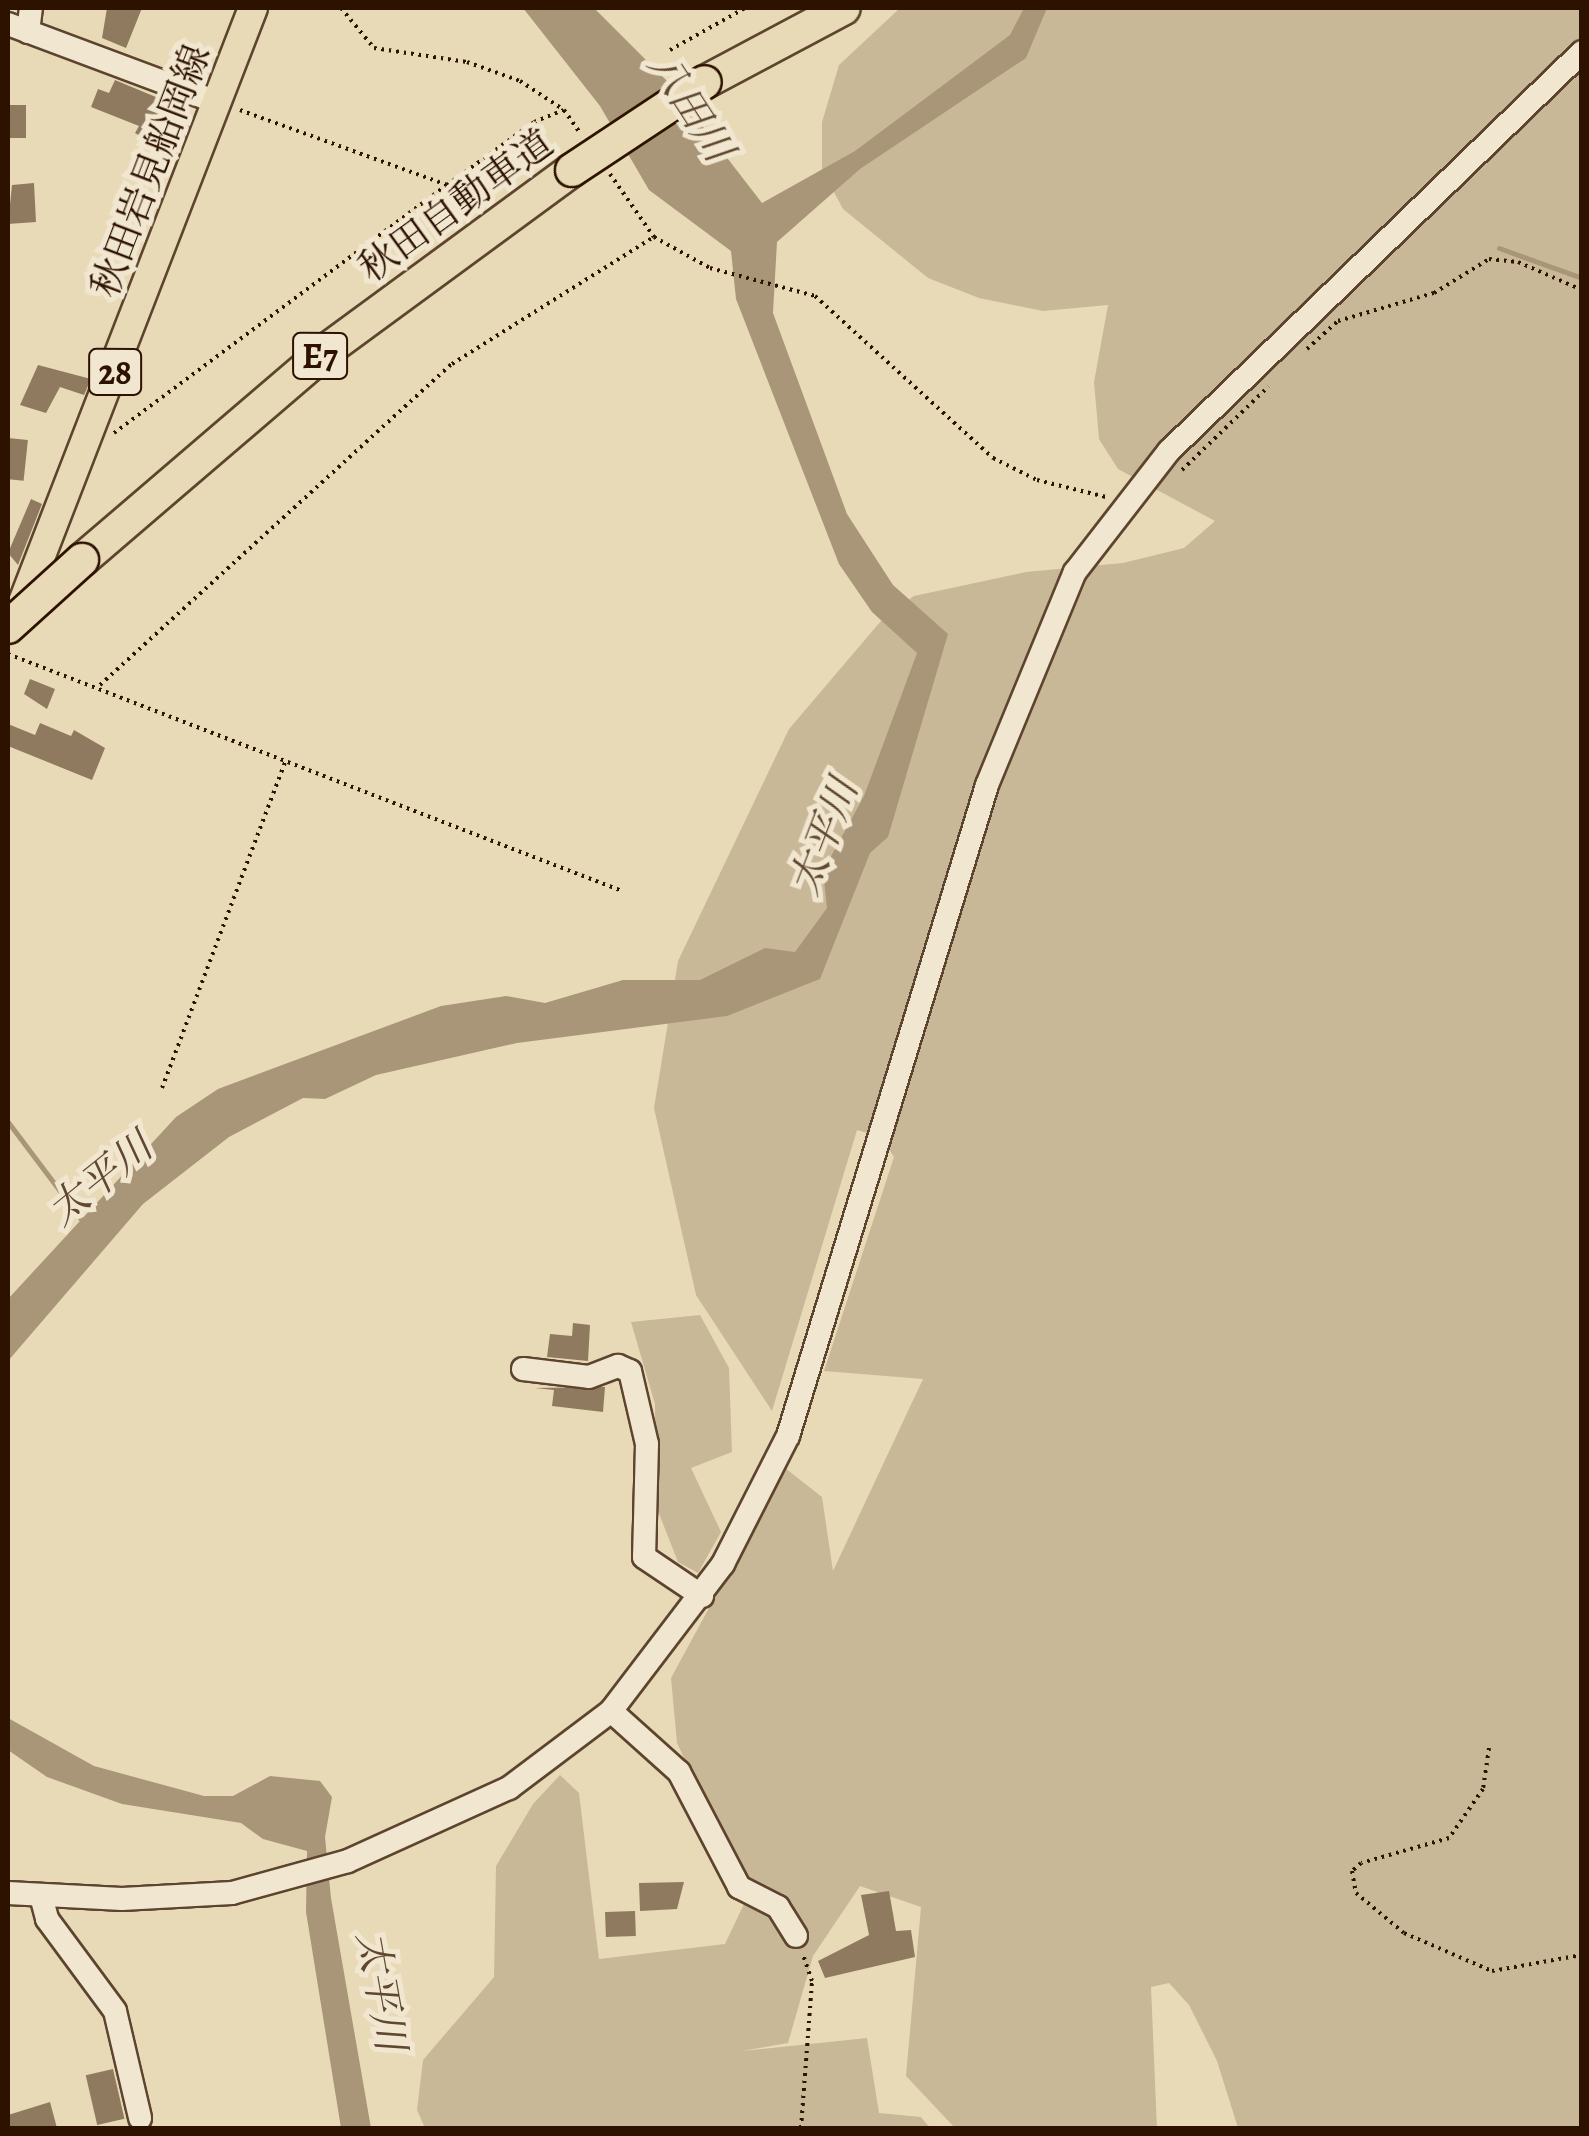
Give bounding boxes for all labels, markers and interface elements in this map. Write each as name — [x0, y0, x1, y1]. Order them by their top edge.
street label: 秋田岩見船岡線 — [82, 39, 220, 303]
water label: 八田川 — [637, 44, 743, 170]
street label: 秋田自動車道 — [350, 121, 562, 291]
road number: E7 — [290, 326, 350, 386]
road number: 28 — [88, 342, 142, 402]
water label: 太平川 — [780, 772, 868, 902]
water label: 太平川 — [38, 1123, 162, 1235]
water label: 太平川 — [347, 1928, 415, 2054]

